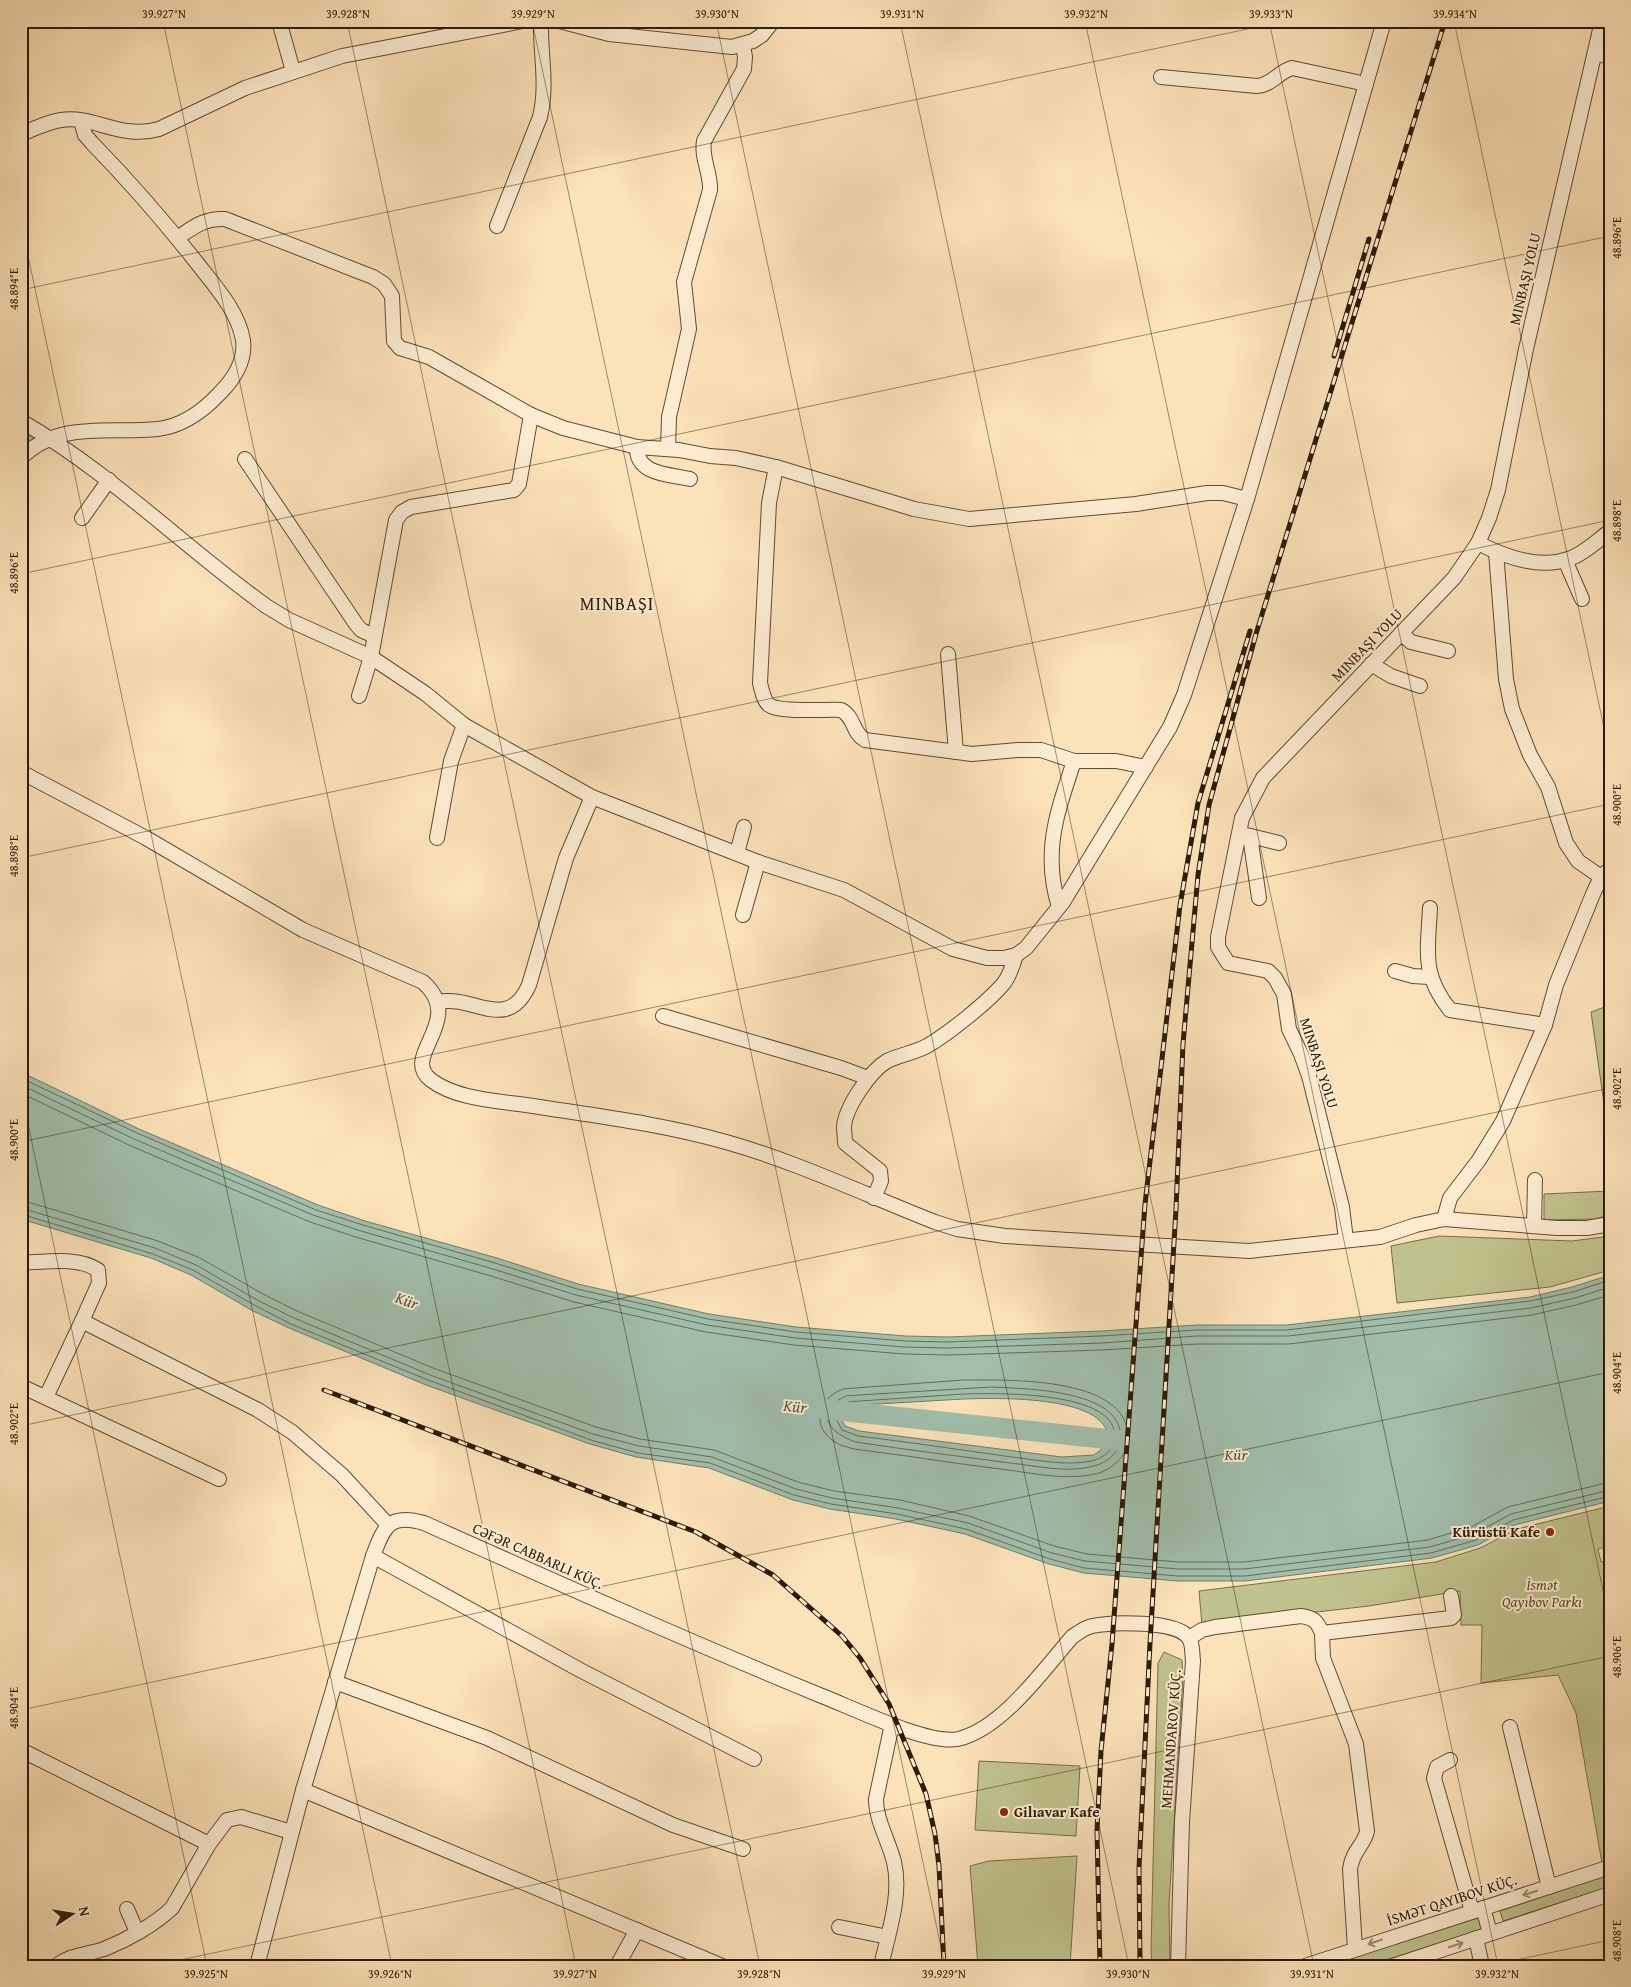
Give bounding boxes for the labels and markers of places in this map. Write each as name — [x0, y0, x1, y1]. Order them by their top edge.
place label: Kürüstü Kafe — [1453, 1521, 1540, 1542]
marker: Kürüstü Kafe — [1544, 1526, 1556, 1538]
place label: Gilıavar Kafe — [1014, 1801, 1100, 1822]
marker: Gilıavar Kafe — [998, 1806, 1010, 1818]

